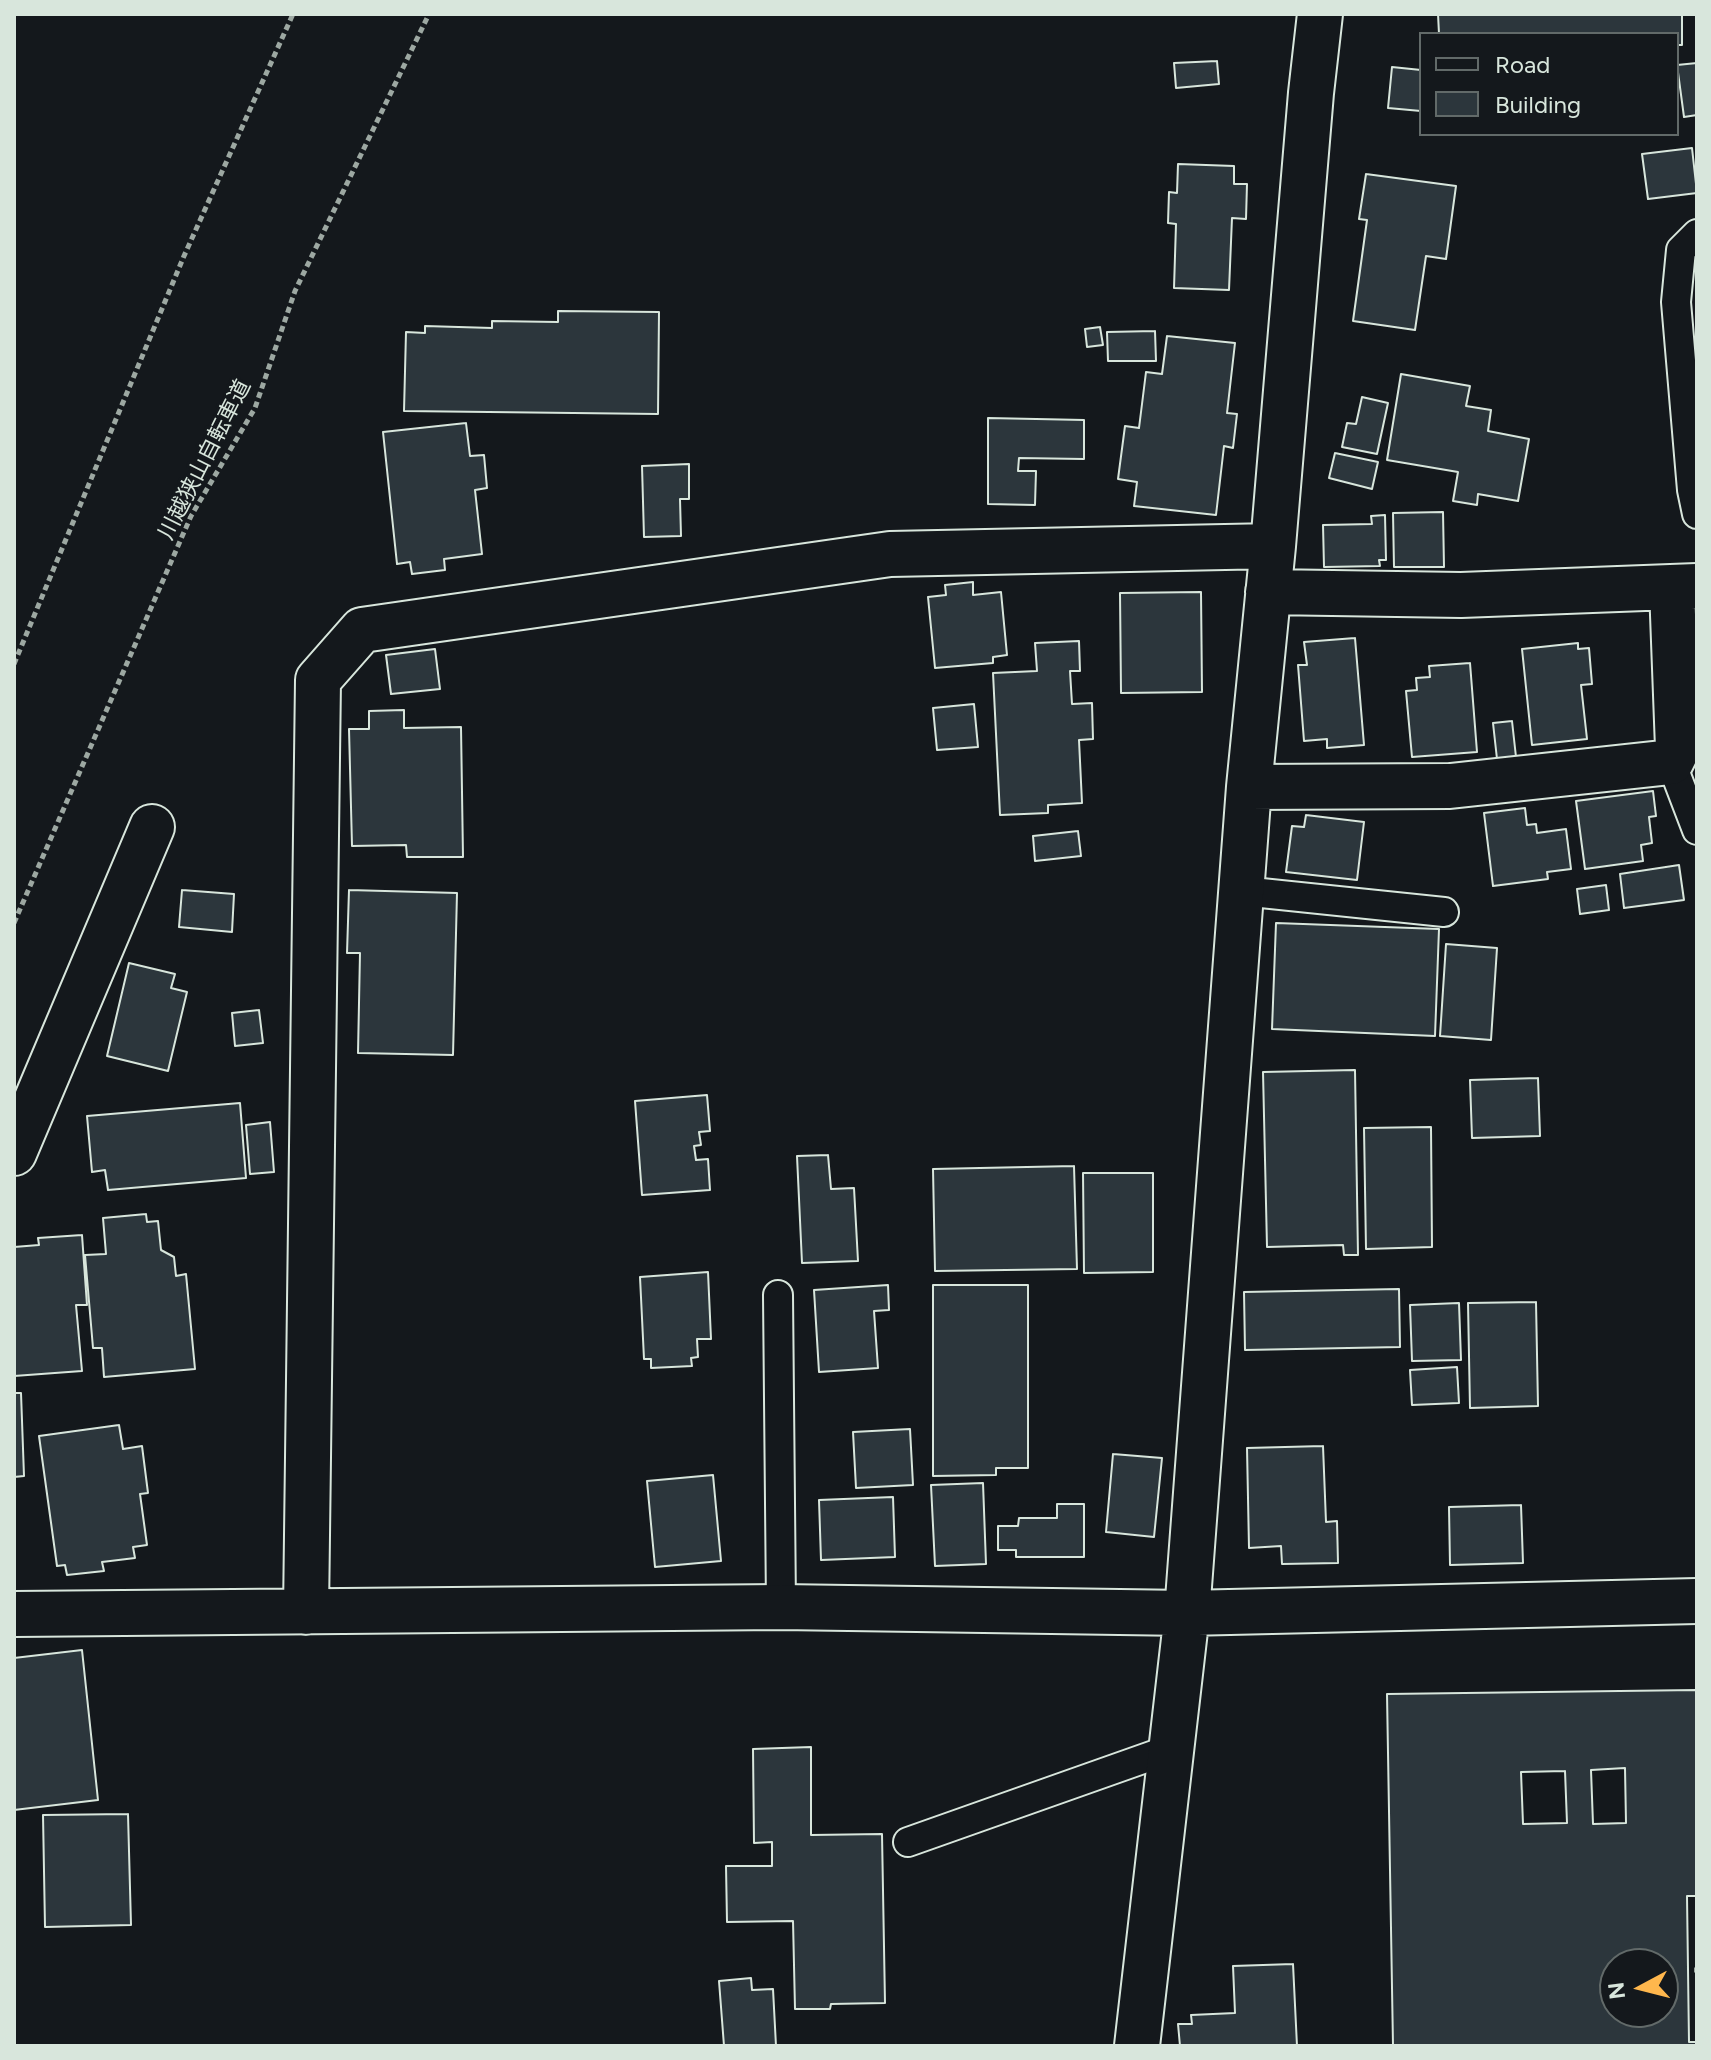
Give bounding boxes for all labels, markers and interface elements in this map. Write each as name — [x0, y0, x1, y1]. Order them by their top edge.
legend — [1419, 32, 1679, 136]
text: Road — [1495, 50, 1550, 79]
text: Building — [1495, 90, 1581, 119]
street label: 川越狭山自転車道 — [153, 376, 257, 544]
north arrow — [1599, 1948, 1679, 2028]
text: N — [1602, 1981, 1631, 2001]

